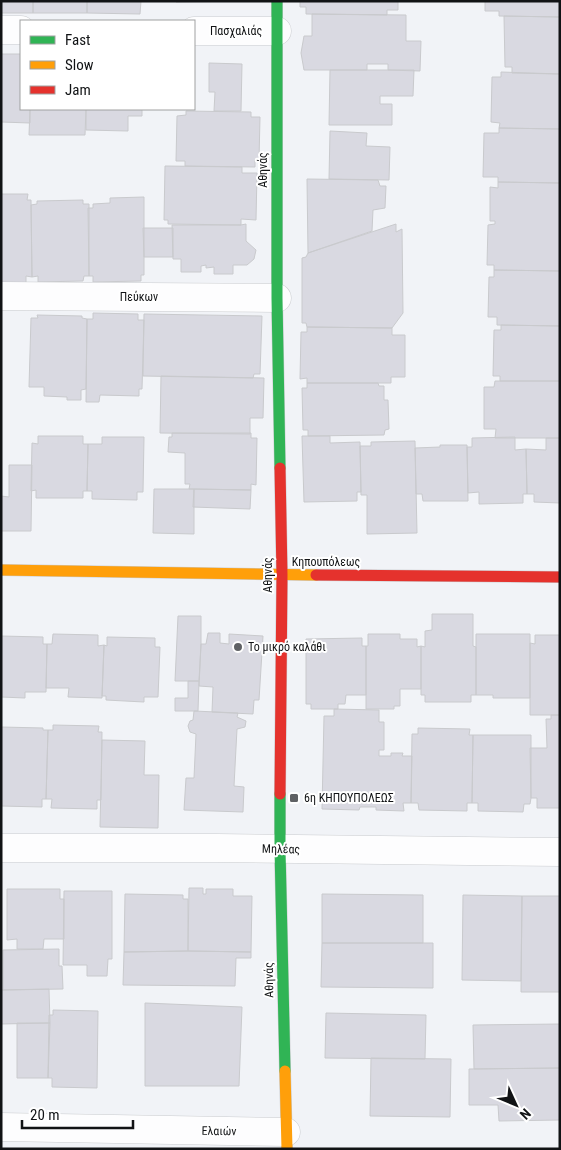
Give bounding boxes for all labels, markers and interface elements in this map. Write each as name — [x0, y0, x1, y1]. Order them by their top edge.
legend — [20, 20, 195, 110]
street label: Πασχαλιάς — [210, 24, 262, 38]
text: Fast — [65, 31, 90, 49]
text: Slow — [65, 56, 94, 74]
text: Jam — [65, 81, 91, 99]
street label: Αθηνάς — [256, 152, 270, 188]
street label: Πεύκων — [120, 290, 158, 304]
street label: Κηπουπόλεως — [292, 555, 361, 569]
street label: Αθηνάς — [261, 557, 275, 593]
place label: Το μικρό καλάθι — [248, 640, 326, 654]
marker: Το μικρό καλάθι — [232, 641, 244, 653]
place label: 6η ΚΗΠΟΥΠΟΛΕΩΣ — [304, 791, 394, 805]
marker: 6η ΚΗΠΟΥΠΟΛΕΩΣ — [288, 792, 300, 804]
street label: Μηλέας — [262, 842, 301, 856]
street label: Αθηνάς — [262, 962, 276, 998]
north arrow — [491, 1080, 541, 1130]
scale bar — [22, 1098, 134, 1130]
text: N — [517, 1105, 534, 1123]
text: 20 m — [30, 1106, 60, 1124]
street label: Ελαιών — [201, 1124, 237, 1138]

